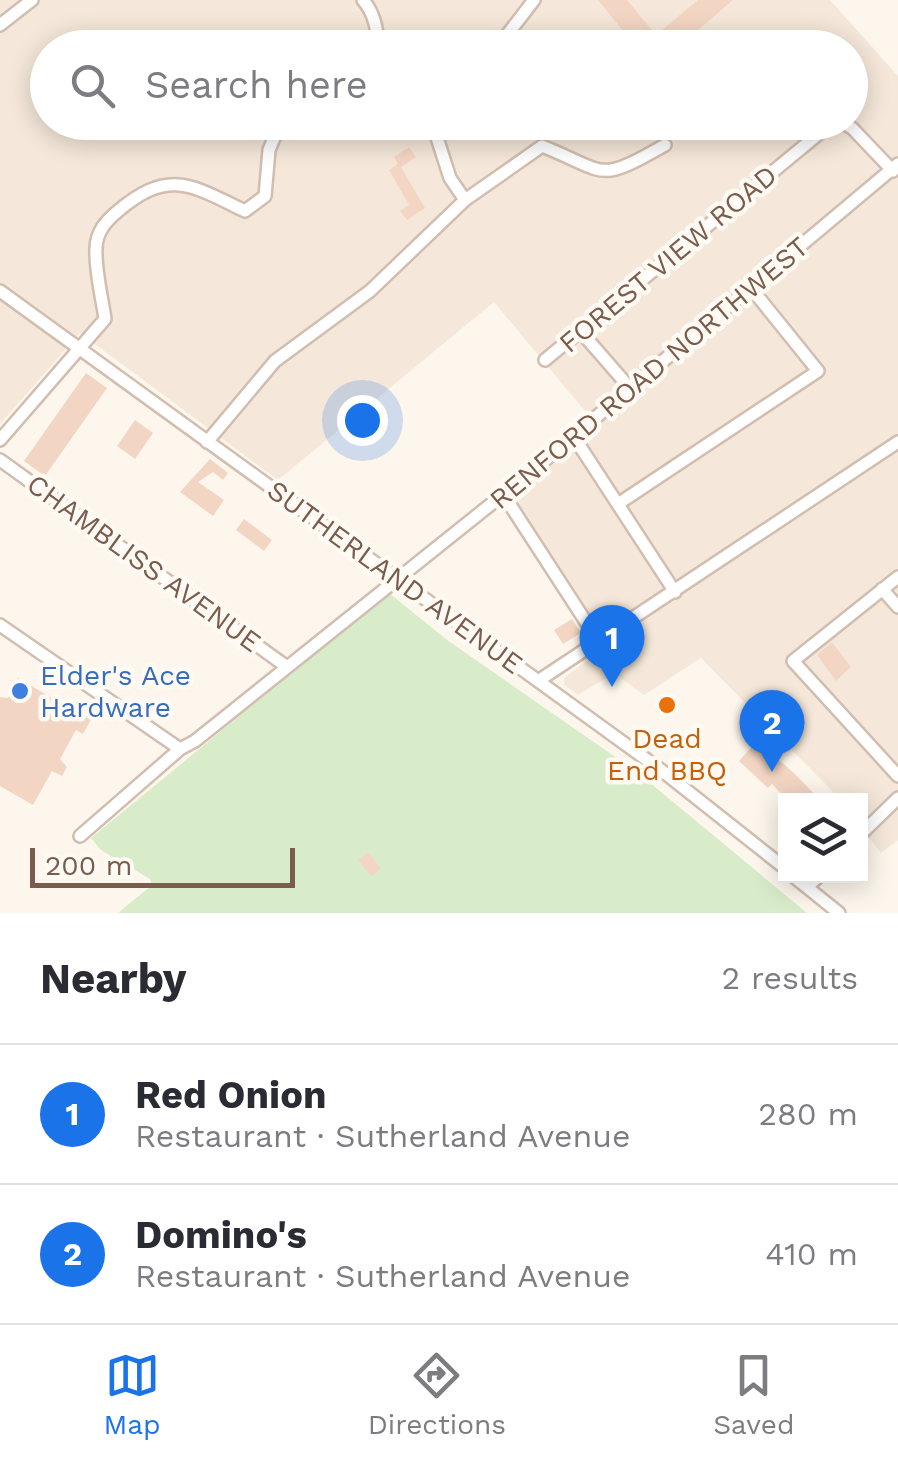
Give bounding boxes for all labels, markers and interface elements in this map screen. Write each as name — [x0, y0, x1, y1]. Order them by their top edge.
search box — [30, 30, 868, 140]
icon: search — [65, 58, 120, 113]
text: Search here — [145, 63, 368, 107]
street label: FOREST VIEW ROAD — [553, 158, 783, 360]
street label: RENFORD ROAD NORTHWEST — [483, 230, 815, 516]
your location — [337, 395, 388, 446]
street label: CHAMBLISS AVENUE — [21, 467, 267, 659]
street label: SUTHERLAND AVENUE — [261, 473, 529, 681]
pin: 1 — [580, 604, 644, 687]
place label: Elder's Ace Hardware — [40, 659, 191, 724]
marker: Elder's Ace Hardware — [9, 680, 31, 702]
pin: 2 — [740, 690, 804, 772]
marker: Dead End BBQ — [656, 694, 678, 716]
place label: Dead End BBQ — [607, 722, 727, 787]
map controls — [778, 793, 868, 883]
button: layers — [778, 793, 868, 883]
scale bar — [30, 843, 295, 888]
text: 200 m — [45, 849, 132, 882]
text: Nearby — [40, 954, 187, 1003]
text: 2 results — [721, 959, 858, 997]
text: Red Onion — [135, 1073, 327, 1117]
text: 1 — [66, 1095, 79, 1133]
text: 280 m — [758, 1095, 858, 1133]
text: Restaurant · Sutherland Avenue — [135, 1117, 631, 1155]
text: Domino's — [135, 1213, 307, 1257]
text: 2 — [63, 1235, 82, 1273]
text: 410 m — [765, 1235, 858, 1273]
text: Restaurant · Sutherland Avenue — [135, 1257, 631, 1295]
tab: Map — [104, 1348, 161, 1441]
tab: Directions — [368, 1348, 506, 1441]
tab: Saved — [713, 1348, 794, 1441]

